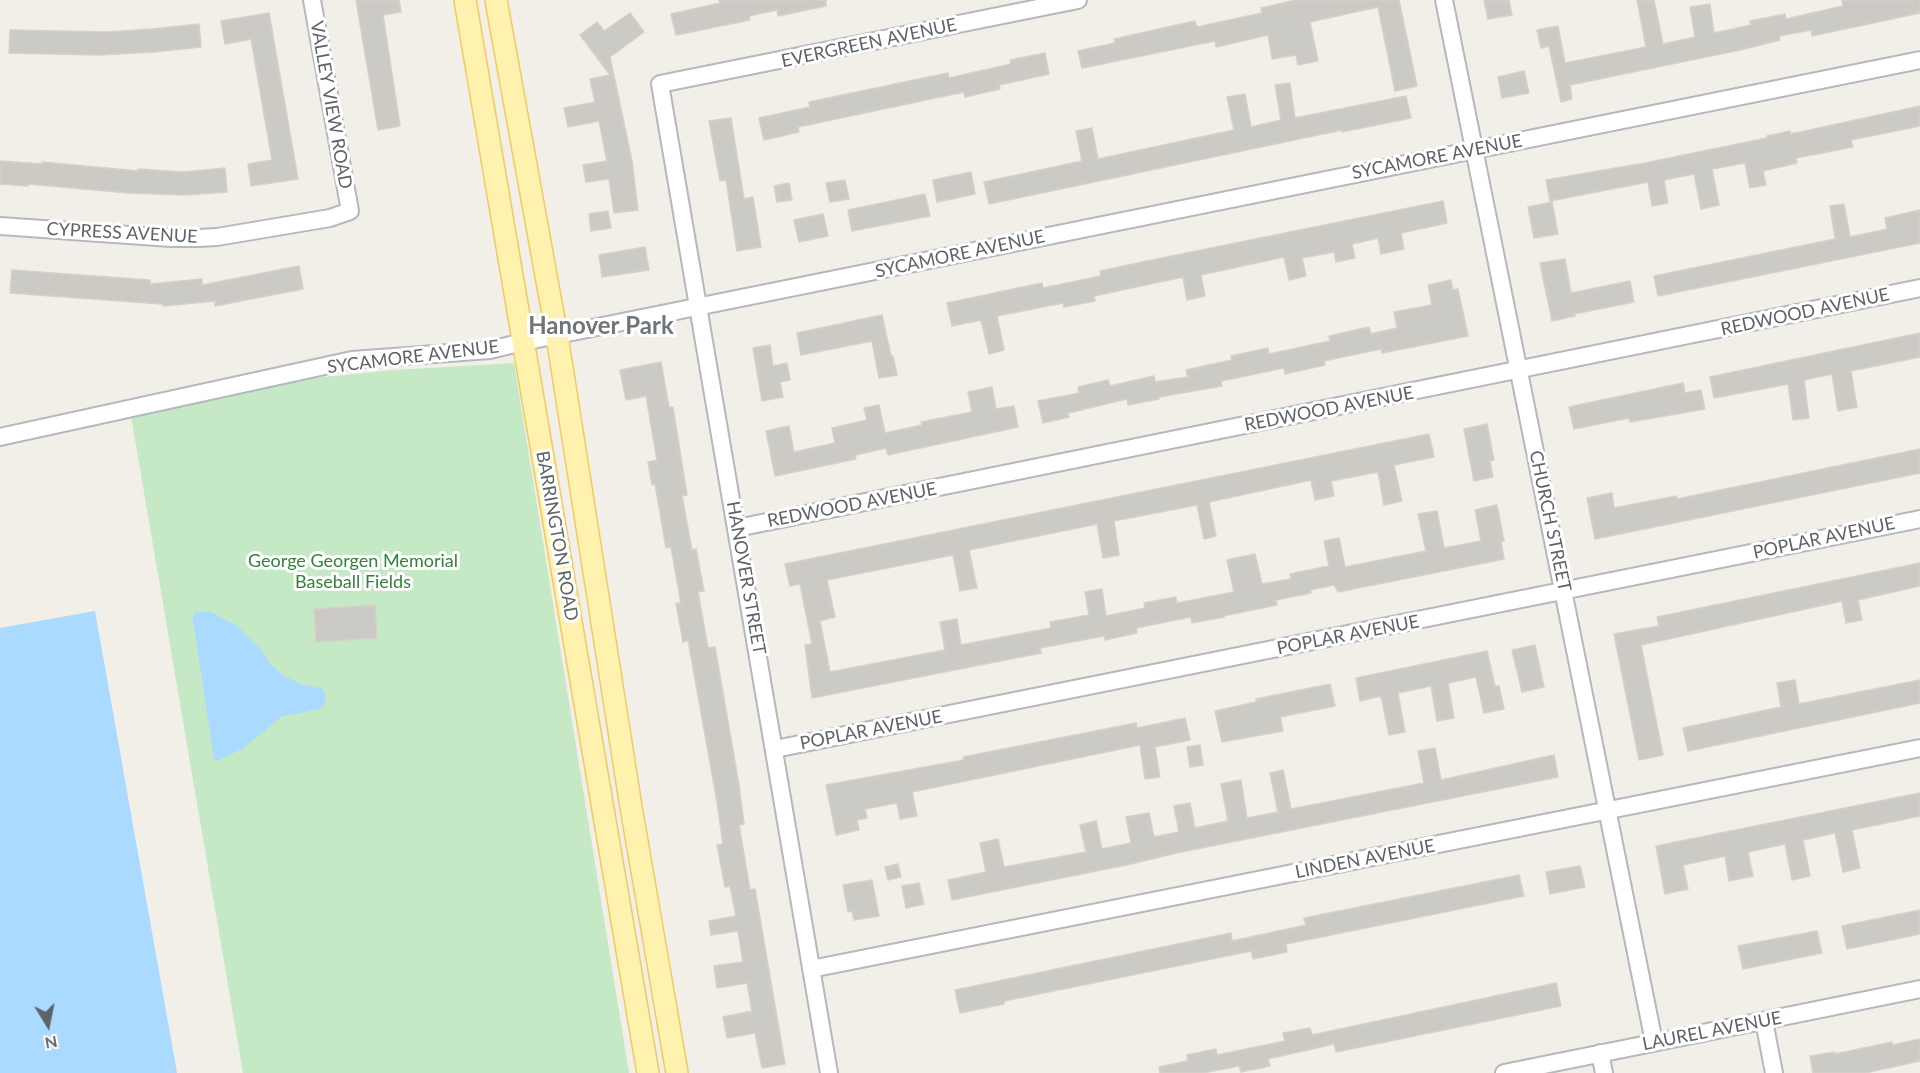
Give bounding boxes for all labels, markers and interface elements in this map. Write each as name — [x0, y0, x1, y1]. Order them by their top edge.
street label: EVERGREEN AVENUE — [779, 14, 959, 72]
street label: VALLEY VIEW ROAD — [306, 19, 356, 191]
street label: SYCAMORE AVENUE — [1350, 130, 1524, 184]
street label: CYPRESS AVENUE — [46, 218, 198, 248]
street label: SYCAMORE AVENUE — [873, 225, 1047, 283]
street label: REDWOOD AVENUE — [1719, 284, 1891, 340]
district label: Hanover Park — [528, 312, 674, 340]
street label: SYCAMORE AVENUE — [326, 336, 500, 378]
street label: REDWOOD AVENUE — [1243, 382, 1415, 436]
street label: BARRINGTON ROAD — [531, 449, 583, 623]
street label: CHURCH STREET — [1525, 449, 1575, 593]
street label: REDWOOD AVENUE — [766, 478, 938, 532]
street label: HANOVER STREET — [722, 500, 770, 656]
street label: POPLAR AVENUE — [1751, 512, 1897, 564]
park label: George Georgen Memorial Baseball Fields — [248, 550, 458, 592]
street label: POPLAR AVENUE — [1275, 611, 1421, 659]
street label: POPLAR AVENUE — [798, 706, 944, 754]
street label: LINDEN AVENUE — [1293, 835, 1437, 883]
north arrow — [18, 995, 78, 1055]
street label: LAUREL AVENUE — [1641, 1007, 1783, 1055]
text: N — [44, 1033, 59, 1054]

